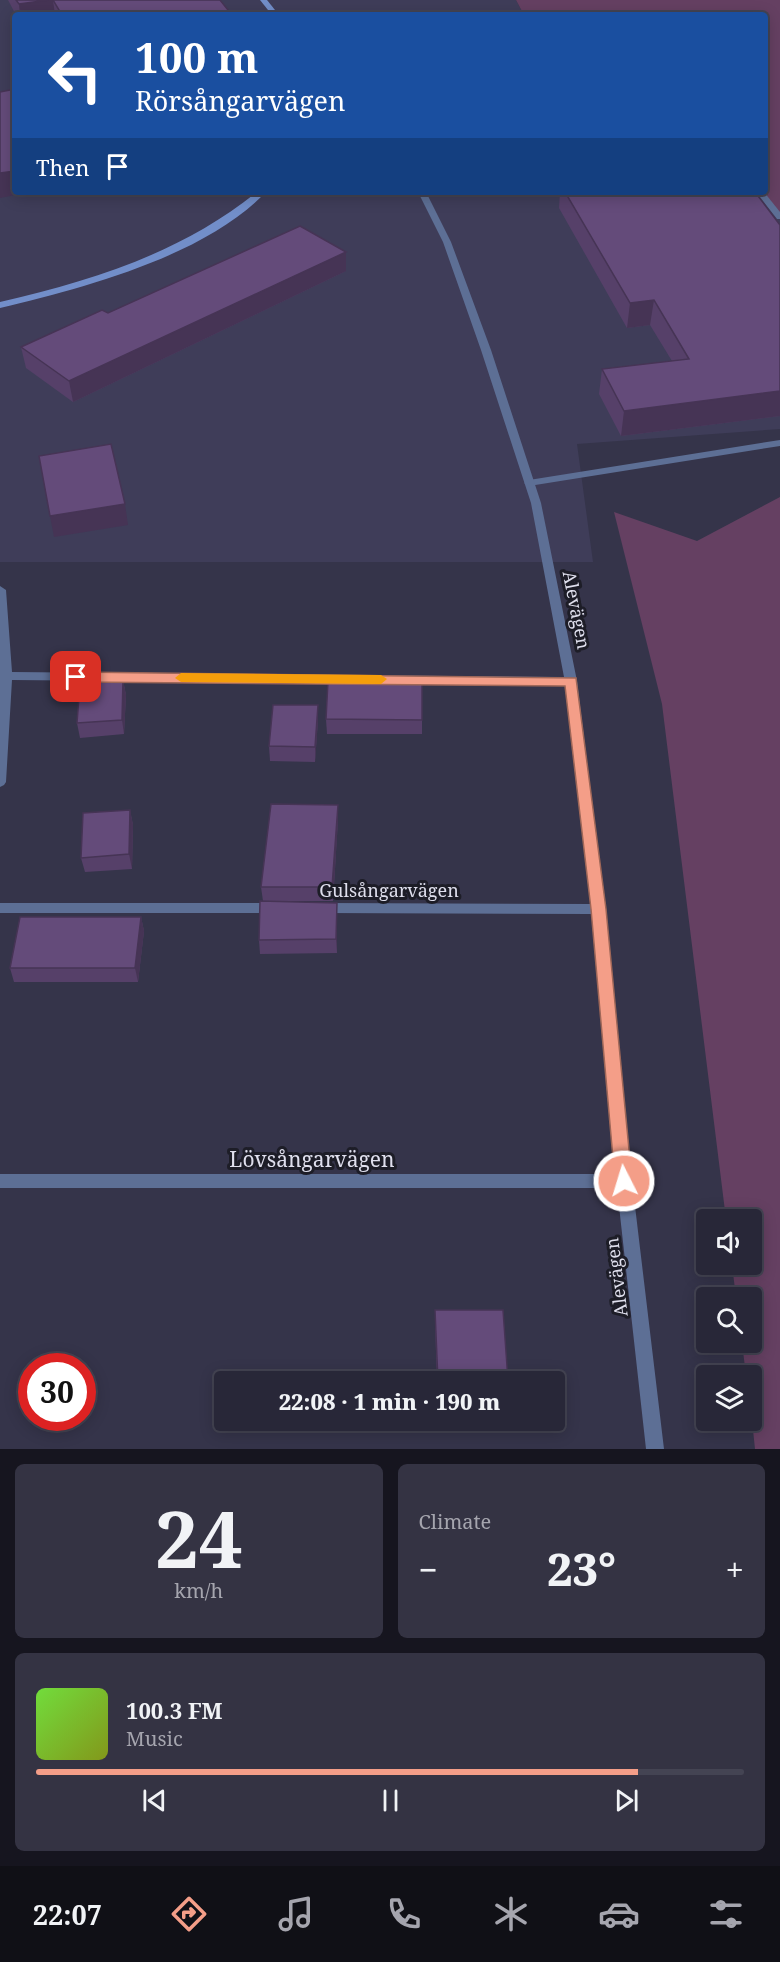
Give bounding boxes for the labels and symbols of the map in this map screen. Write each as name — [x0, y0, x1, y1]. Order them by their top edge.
street label: Alevägen — [558, 569, 596, 651]
pin — [50, 651, 101, 702]
street label: Gulsångarvägen — [319, 878, 459, 902]
street label: Lövsångarvägen — [229, 1145, 395, 1173]
position arrow — [592, 1149, 656, 1213]
street label: Alevägen — [599, 1236, 633, 1318]
speed limit sign: 30 — [18, 1353, 96, 1431]

